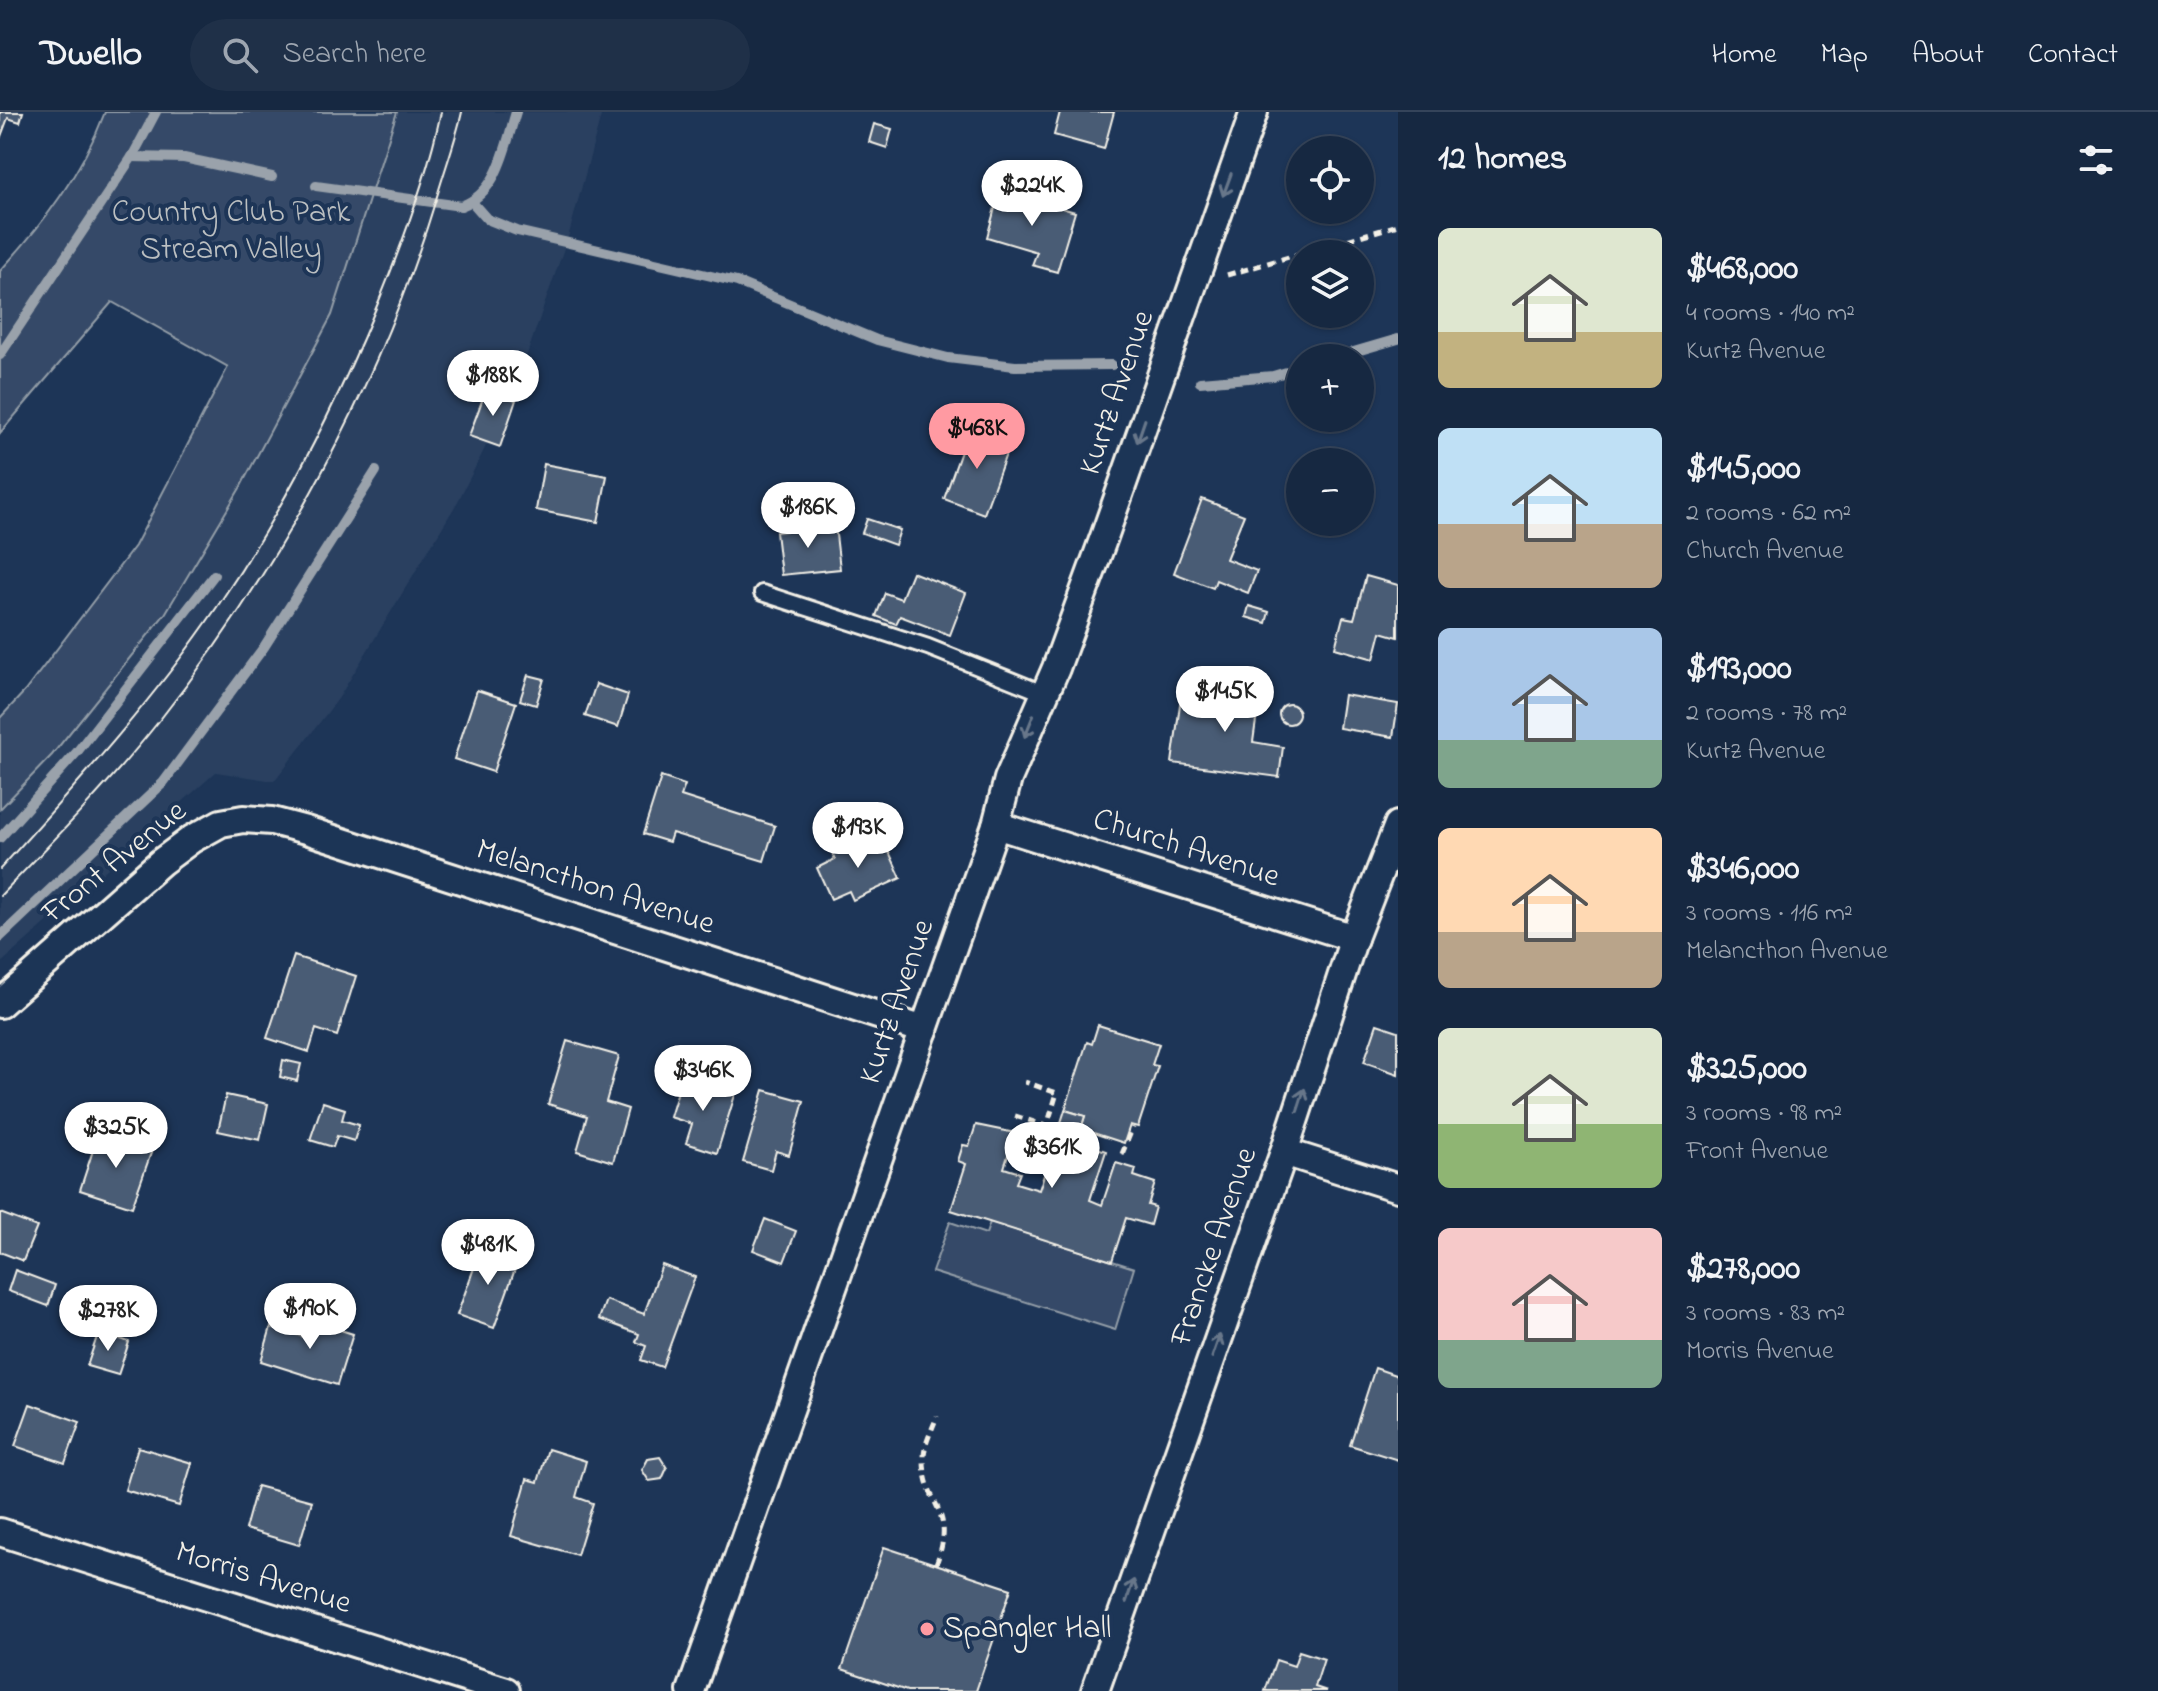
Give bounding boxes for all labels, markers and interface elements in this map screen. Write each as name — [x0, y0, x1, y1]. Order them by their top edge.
search box — [190, 19, 750, 91]
text: Dwello — [40, 27, 142, 83]
icon: search — [218, 33, 262, 77]
text: Search here — [282, 33, 426, 77]
text: Home — [1711, 35, 1777, 76]
text: Map — [1821, 35, 1868, 76]
text: About — [1912, 35, 1984, 76]
text: Contact — [2028, 35, 2118, 76]
text: 12 homes — [1438, 135, 1567, 185]
map controls — [1286, 136, 1374, 536]
button: locate — [1286, 136, 1374, 224]
icon: filters — [2074, 138, 2118, 182]
pin: $224K — [976, 160, 1088, 228]
text: $224K — [1000, 167, 1064, 205]
one-way arrow — [1219, 173, 1234, 198]
park label: Country Club Park Stream Valley — [112, 190, 351, 274]
button: layers — [1286, 240, 1374, 328]
text: $468,000 — [1686, 245, 1798, 295]
icon: home — [1502, 260, 1598, 356]
text: 4 rooms · 140 m² — [1686, 295, 1855, 333]
street label: Kurtz Avenue — [1068, 304, 1168, 482]
text: Kurtz Avenue — [1686, 333, 1825, 371]
button: + — [1286, 344, 1374, 432]
pin: $188K — [437, 350, 549, 418]
text: $188K — [465, 357, 521, 395]
pin: $468K — [921, 403, 1033, 471]
text: $468K — [947, 410, 1007, 448]
one-way arrow — [1132, 418, 1147, 443]
text: $145,000 — [1686, 445, 1801, 495]
button: − — [1286, 448, 1374, 536]
icon: home — [1502, 460, 1598, 556]
pin: $186K — [752, 482, 864, 550]
text: $186K — [779, 489, 837, 527]
text: 2 rooms · 62 m² — [1686, 495, 1851, 533]
text: Church Avenue — [1686, 533, 1844, 571]
text: $193,000 — [1686, 645, 1792, 695]
icon: home — [1502, 660, 1598, 756]
pin: $145K — [1169, 666, 1281, 734]
text: $145K — [1194, 673, 1256, 711]
text: 2 rooms · 78 m² — [1686, 695, 1847, 733]
one-way arrow — [1021, 713, 1036, 738]
text: Kurtz Avenue — [1686, 733, 1825, 771]
street label: Front Avenue — [31, 789, 198, 937]
street label: Church Avenue — [1086, 797, 1286, 902]
pin: $193K — [802, 802, 914, 870]
text: $193K — [830, 809, 886, 847]
street label: Melancthon Avenue — [470, 827, 721, 949]
text: $346,000 — [1686, 845, 1800, 895]
icon: home — [1502, 860, 1598, 956]
text: 3 rooms · 116 m² — [1686, 895, 1853, 933]
street label: Kurtz Avenue — [848, 913, 948, 1091]
text: Melancthon Avenue — [1686, 933, 1888, 971]
pin: $346K — [647, 1045, 759, 1113]
text: $325,000 — [1686, 1045, 1807, 1095]
text: $346K — [672, 1052, 734, 1090]
icon: home — [1502, 1060, 1598, 1156]
one-way arrow — [1295, 1088, 1310, 1113]
text: 3 rooms · 98 m² — [1686, 1095, 1842, 1133]
pin: $325K — [60, 1102, 172, 1170]
text: $325K — [83, 1109, 149, 1147]
pin: $361K — [996, 1122, 1108, 1190]
text: $361K — [1023, 1129, 1081, 1167]
text: Front Avenue — [1686, 1133, 1828, 1171]
street label: Francke Avenue — [1159, 1141, 1271, 1354]
pin: $481K — [432, 1219, 544, 1287]
text: $481K — [459, 1226, 517, 1264]
text: $278,000 — [1686, 1245, 1800, 1295]
icon: home — [1502, 1260, 1598, 1356]
pin: $190K — [254, 1283, 366, 1351]
pin: $278K — [52, 1285, 164, 1353]
text: $190K — [282, 1290, 338, 1328]
text: $278K — [77, 1292, 139, 1330]
text: 3 rooms · 83 m² — [1686, 1295, 1845, 1333]
text: Morris Avenue — [1686, 1333, 1834, 1371]
one-way arrow — [1210, 1334, 1224, 1358]
street label: Morris Avenue — [169, 1530, 357, 1628]
one-way arrow — [1123, 1579, 1138, 1604]
place label: Spangler Hall — [943, 1606, 1111, 1653]
marker: Spangler Hall — [918, 1620, 936, 1638]

